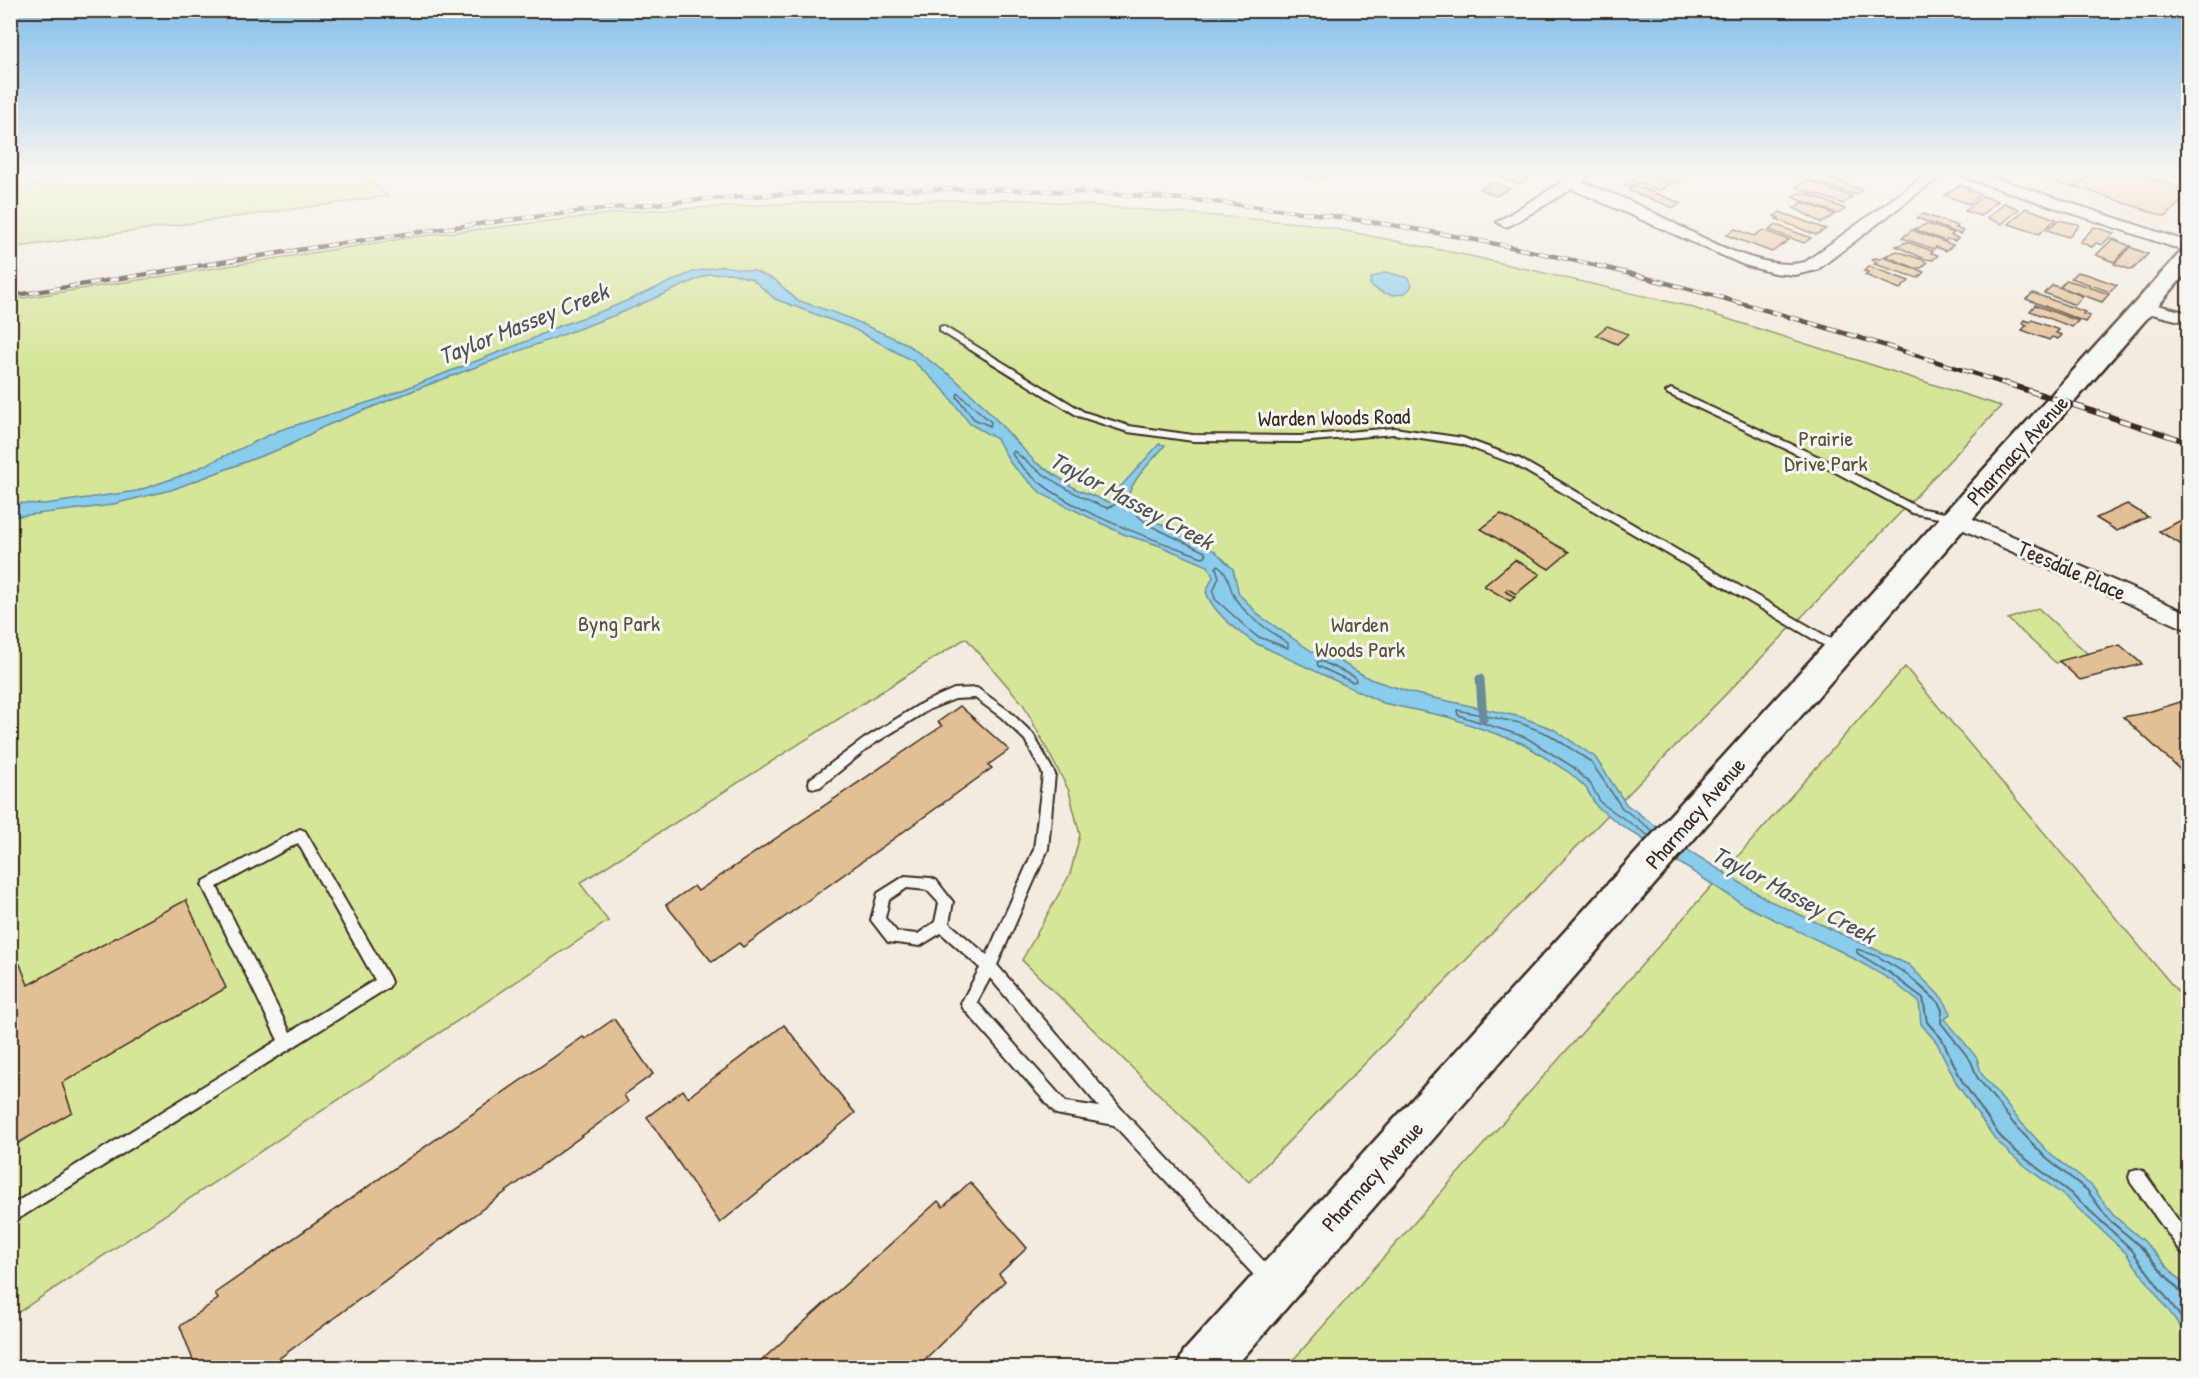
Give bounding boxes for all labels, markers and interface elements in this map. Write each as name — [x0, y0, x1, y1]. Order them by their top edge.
water label: Taylor Massey Creek — [433, 274, 615, 373]
street label: Pharmacy Avenue — [1959, 388, 2075, 512]
street label: Warden Woods Road — [1258, 401, 1411, 433]
park label: Prairie Drive Park — [1784, 423, 1868, 478]
water label: Taylor Massey Creek — [1044, 444, 1221, 558]
street label: Teesdale Place — [2013, 533, 2131, 607]
park label: Byng Park — [578, 608, 660, 638]
park label: Warden Woods Park — [1315, 609, 1405, 664]
street label: Pharmacy Avenue — [1638, 750, 1752, 875]
water label: Taylor Massey Creek — [1706, 838, 1883, 952]
street label: Pharmacy Avenue — [1314, 1114, 1430, 1238]

